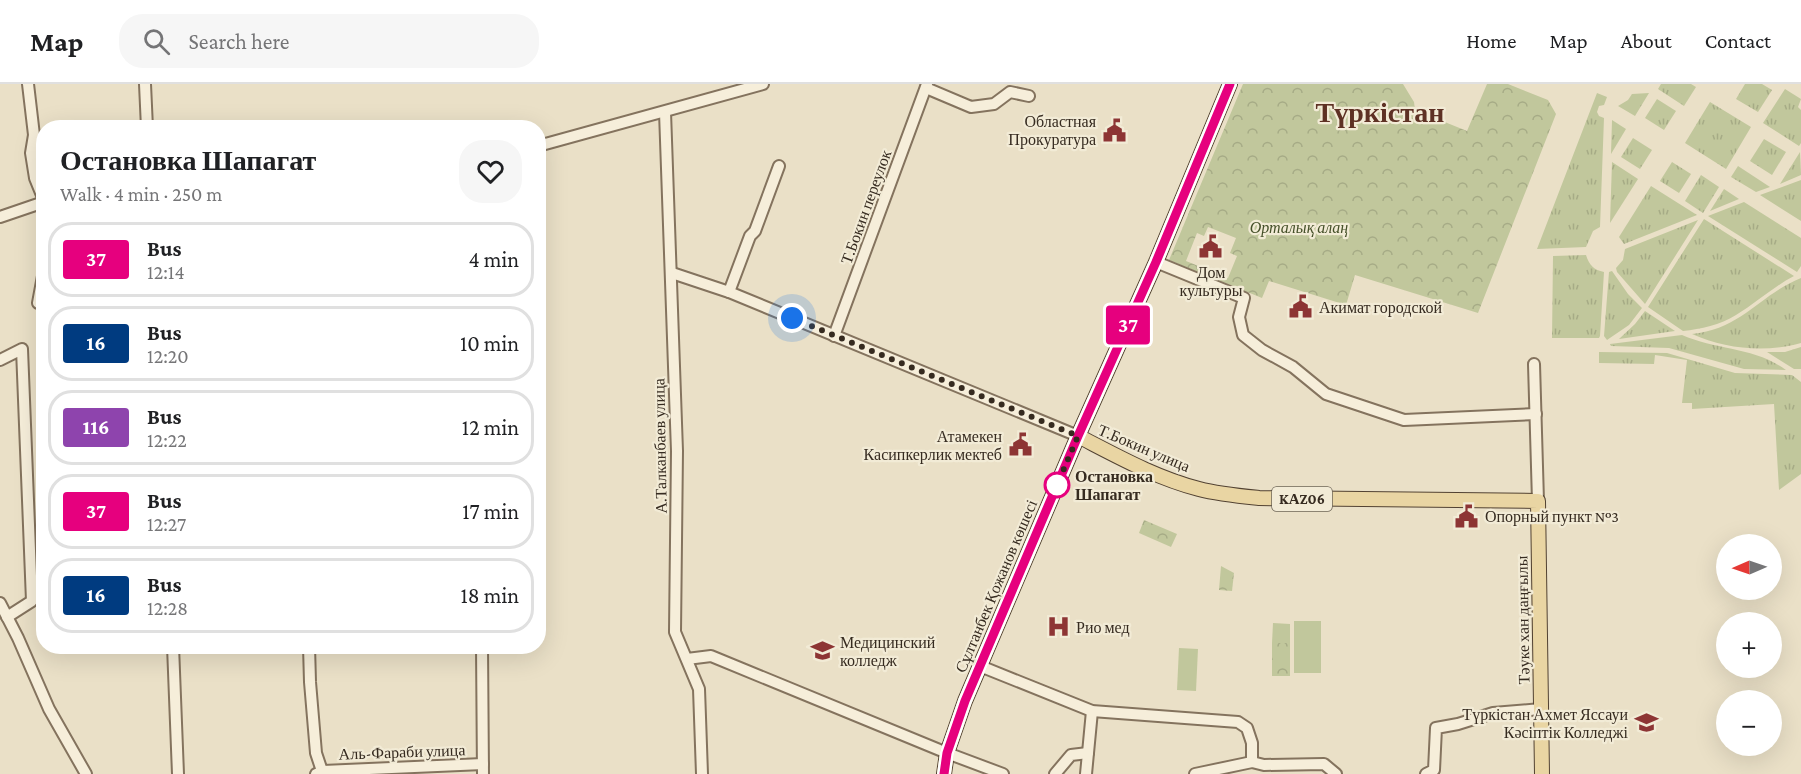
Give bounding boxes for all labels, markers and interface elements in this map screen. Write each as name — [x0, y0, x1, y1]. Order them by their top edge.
search box — [119, 14, 539, 68]
icon: search — [140, 25, 173, 58]
text: Map — [30, 26, 83, 57]
text: Search here — [188, 29, 289, 54]
text: Home — [1466, 29, 1516, 53]
text: Map — [1549, 29, 1588, 53]
text: About — [1621, 29, 1672, 53]
text: Contact — [1705, 29, 1771, 53]
district label: Түркістан — [1316, 97, 1444, 128]
place label: Областная Прокуратура — [1008, 113, 1097, 149]
public building icon: Областная Прокуратура — [1101, 117, 1127, 143]
button: heart — [459, 140, 522, 203]
text: Остановка Шапагат — [60, 145, 316, 176]
street label: Т.Бокин переулок — [838, 148, 896, 267]
text: Walk · 4 min · 250 m — [60, 183, 222, 205]
park label: Орталық алаң — [1250, 219, 1348, 237]
public building icon: Дом культуры — [1198, 234, 1224, 260]
text: Bus — [147, 236, 181, 261]
text: 37 — [86, 247, 106, 271]
text: 4 min — [468, 247, 519, 272]
text: 12:14 — [147, 261, 185, 283]
place label: Дом культуры — [1179, 264, 1243, 300]
public building icon: Акимат городской — [1288, 294, 1314, 320]
place label: Акимат городской — [1319, 299, 1442, 317]
your location — [777, 303, 807, 333]
line badge: 37 — [1101, 306, 1155, 344]
text: 37 — [1118, 313, 1138, 337]
text: Bus — [147, 320, 181, 345]
text: 16 — [86, 331, 106, 355]
text: 10 min — [460, 331, 519, 356]
text: 12:20 — [147, 345, 189, 367]
street label: А.Талканбаев улица — [650, 378, 671, 514]
text: Bus — [147, 404, 181, 429]
text: 116 — [82, 415, 110, 439]
text: 12 min — [462, 415, 519, 440]
street label: Т.Бокин улица — [1095, 421, 1192, 476]
place label: Атамекен Касипкерлик мектеб — [864, 428, 1002, 464]
text: 12:22 — [147, 429, 187, 451]
public building icon: Атамекен Касипкерлик мектеб — [1007, 432, 1033, 458]
place label: Остановка Шапагат — [1075, 468, 1153, 503]
marker: Остановка Шапагат — [1044, 472, 1070, 498]
road number: KАZ06 — [1272, 487, 1332, 511]
text: Bus — [147, 488, 181, 513]
street label: Сұлтанбек Қожанов көшесі — [952, 497, 1041, 675]
text: 37 — [86, 499, 106, 523]
text: 17 min — [462, 499, 519, 524]
public building icon: Опорный пункт №3 — [1454, 503, 1480, 529]
place label: Опорный пункт №3 — [1485, 508, 1619, 526]
text: 12:27 — [147, 513, 186, 535]
north arrow — [1716, 534, 1782, 600]
map controls — [1716, 534, 1782, 756]
street label: Тәуке хан даңғылы — [1513, 555, 1534, 684]
text: Bus — [147, 572, 181, 597]
text: 16 — [86, 583, 106, 607]
text: 18 min — [460, 583, 519, 608]
text: 12:28 — [147, 597, 188, 619]
button: + — [1716, 612, 1782, 678]
hospital icon: Рио мед — [1045, 614, 1071, 640]
place label: Рио мед — [1076, 619, 1130, 637]
place label: Медицинский колледж — [840, 634, 936, 670]
school or university icon: Медицинский колледж — [809, 638, 835, 664]
button: − — [1716, 690, 1782, 756]
place label: Түркістан Ахмет Яссауи Кәсіптік Колледжі — [1462, 706, 1629, 742]
school or university icon: Түркістан Ахмет Яссауи Кәсіптік Колледжі — [1633, 710, 1659, 736]
street label: Аль-Фараби улица — [338, 741, 466, 764]

